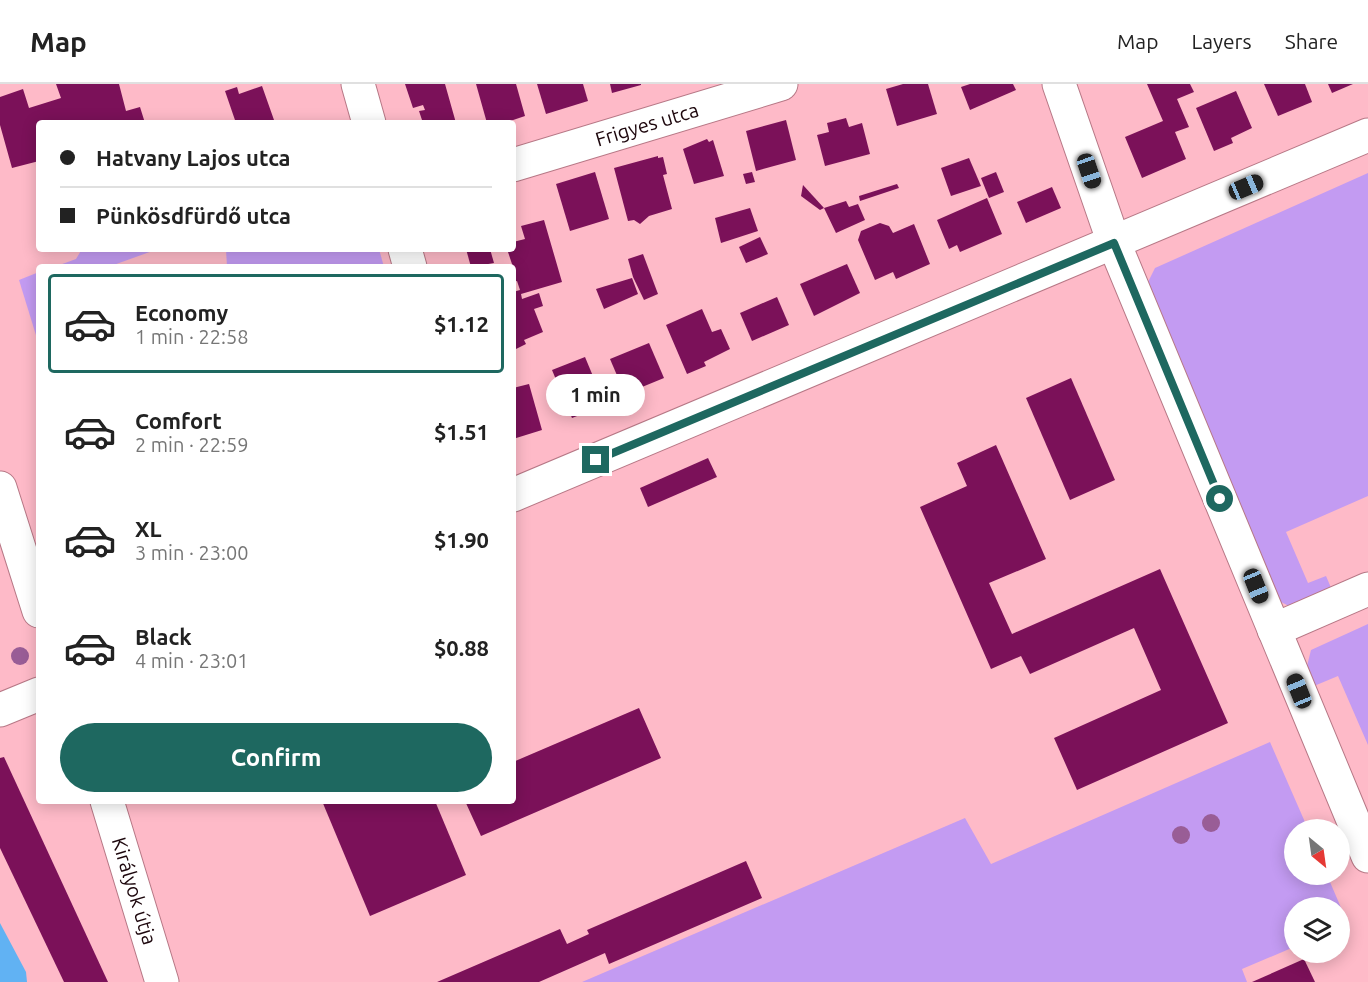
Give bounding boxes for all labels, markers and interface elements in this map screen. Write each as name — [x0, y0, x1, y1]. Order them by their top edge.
text: Map — [30, 26, 87, 57]
text: Map — [1117, 29, 1158, 53]
text: Layers — [1191, 29, 1252, 53]
text: Share — [1285, 29, 1338, 53]
street label: Frigyes utca — [592, 98, 701, 150]
text: Hatvany Lajos utca — [96, 145, 290, 170]
car — [1075, 151, 1103, 191]
car — [1226, 172, 1266, 202]
text: Pünkösdfürdő utca — [96, 203, 291, 228]
icon: car — [63, 297, 117, 351]
text: Economy — [135, 300, 228, 325]
text: $1.12 — [434, 311, 489, 336]
text: 1 min · 22:58 — [135, 325, 249, 348]
callout: 1 min — [546, 373, 646, 415]
text: 1 min — [570, 383, 621, 406]
icon: car — [63, 405, 117, 459]
text: Comfort — [135, 408, 222, 433]
text: $1.51 — [434, 419, 489, 444]
text: 2 min · 22:59 — [135, 433, 249, 456]
route end — [582, 446, 609, 473]
route start — [1206, 485, 1233, 512]
icon: car — [63, 513, 117, 567]
text: XL — [135, 516, 162, 541]
text: $1.90 — [434, 527, 489, 552]
text: 3 min · 23:00 — [135, 541, 249, 564]
car — [1241, 566, 1271, 606]
icon: car — [63, 621, 117, 675]
text: Black — [135, 624, 192, 649]
text: $0.88 — [434, 635, 489, 660]
text: 4 min · 23:01 — [135, 649, 249, 672]
car — [1284, 671, 1314, 711]
button: Confirm — [60, 723, 492, 792]
north arrow — [1284, 819, 1350, 885]
map controls — [1284, 819, 1350, 963]
street label: Királyok útja — [108, 834, 162, 947]
button: layers — [1284, 897, 1350, 963]

